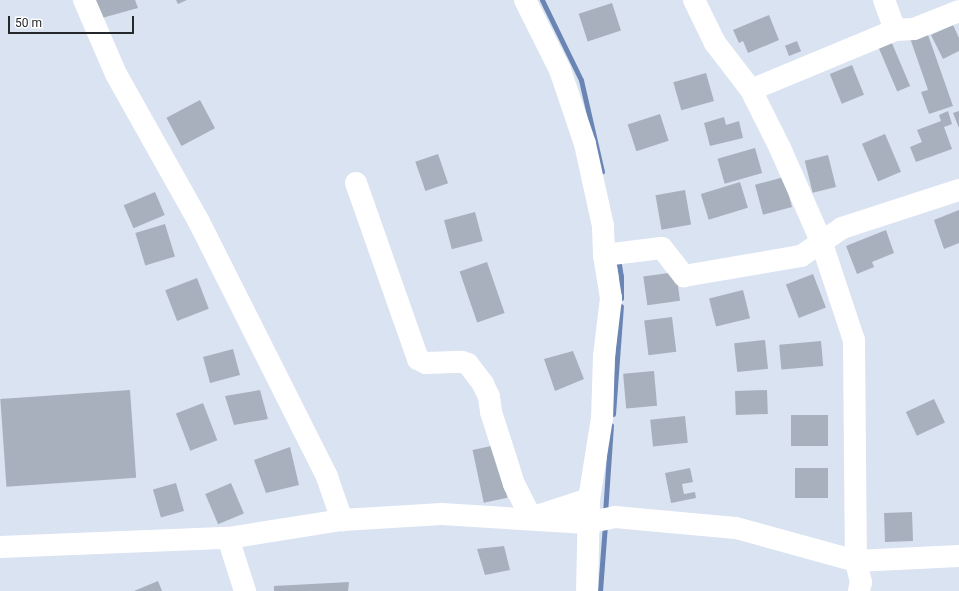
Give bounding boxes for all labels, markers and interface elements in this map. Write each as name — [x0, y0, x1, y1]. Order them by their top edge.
scale bar — [10, 8, 136, 34]
text: 50 m — [15, 16, 42, 30]

